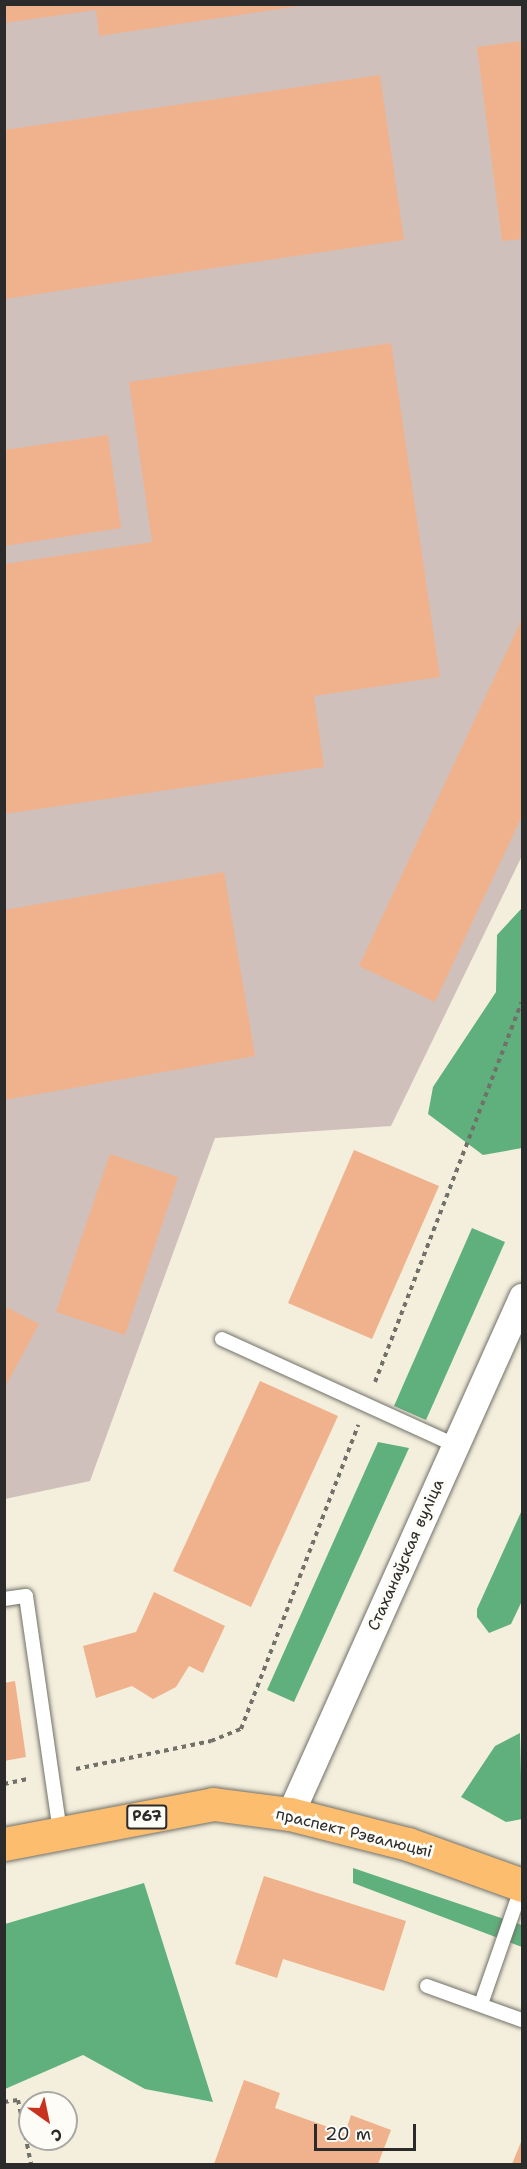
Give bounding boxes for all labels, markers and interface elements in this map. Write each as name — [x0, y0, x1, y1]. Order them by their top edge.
street label: Стаханаўская вуліца — [364, 1476, 448, 1634]
street label: праспект Рэвалюцыі — [274, 1804, 434, 1862]
road number: Р67 — [126, 1805, 168, 1829]
north arrow — [18, 2091, 78, 2151]
scale bar — [317, 2112, 419, 2150]
text: 20 m — [325, 2122, 371, 2146]
text: С — [47, 2123, 67, 2146]

